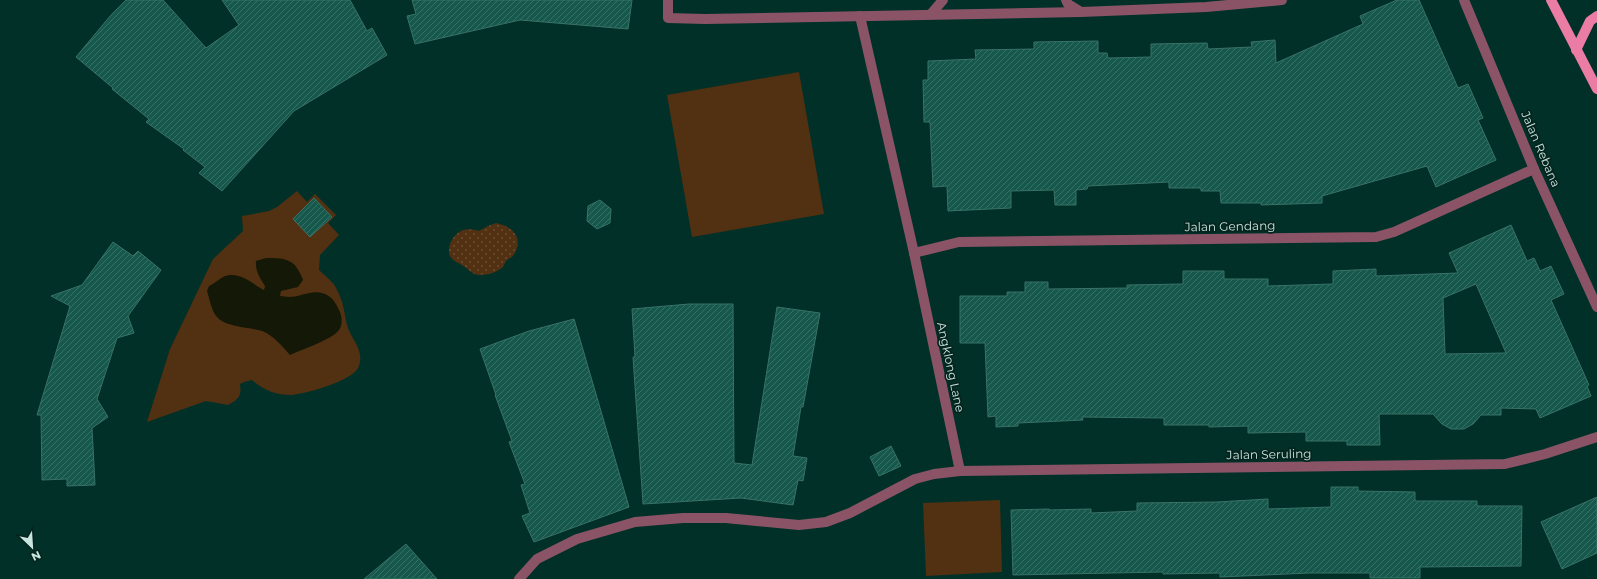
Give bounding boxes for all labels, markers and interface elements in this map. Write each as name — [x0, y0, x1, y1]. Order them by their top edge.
street label: Jalan Rebana — [1518, 108, 1564, 189]
street label: Jalan Gendang — [1183, 218, 1276, 234]
street label: Angklong Lane — [934, 321, 968, 413]
street label: Jalan Seruling — [1225, 446, 1312, 462]
north arrow — [12, 527, 52, 567]
text: N — [29, 548, 43, 564]

